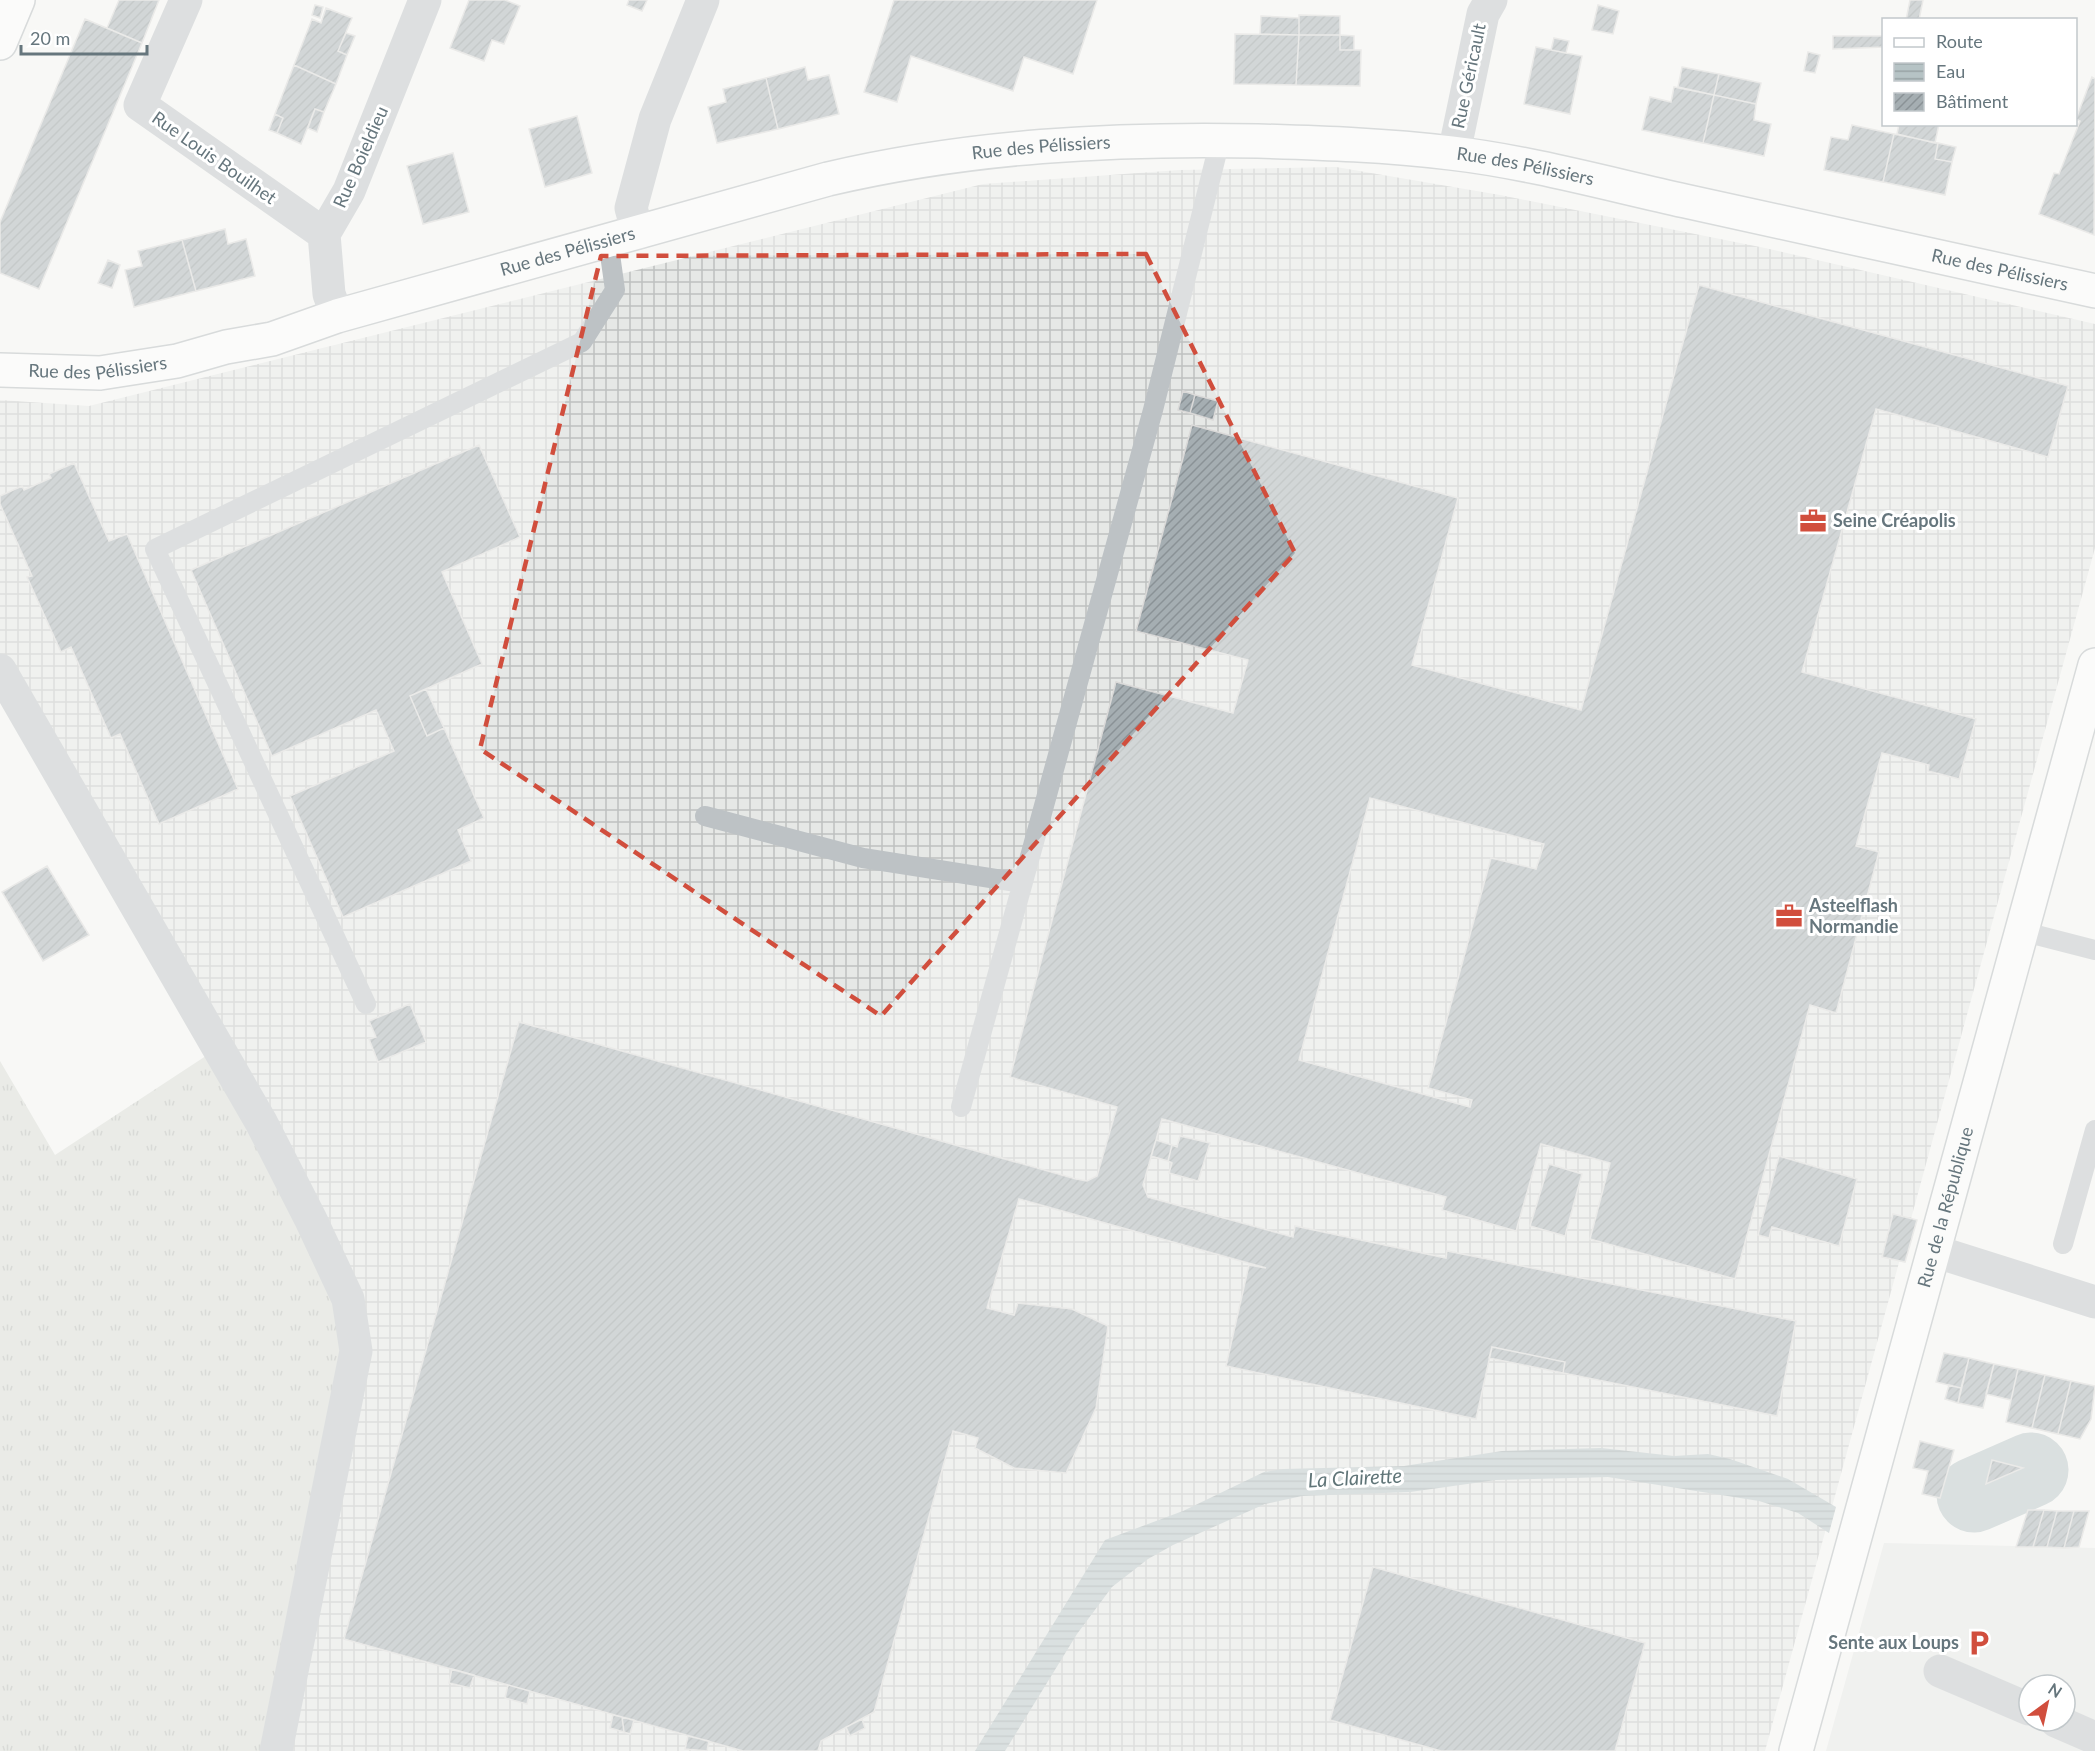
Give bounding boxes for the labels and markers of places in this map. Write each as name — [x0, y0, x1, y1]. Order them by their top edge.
office icon: Seine Créapolis — [1798, 506, 1828, 536]
place label: Seine Créapolis — [1833, 509, 1956, 531]
place label: Asteelflash Normandie — [1808, 894, 1899, 937]
office icon: Asteelflash Normandie — [1774, 901, 1804, 931]
parking icon: Sente aux Loups — [1964, 1628, 1994, 1658]
place label: Sente aux Loups — [1828, 1631, 1959, 1653]

